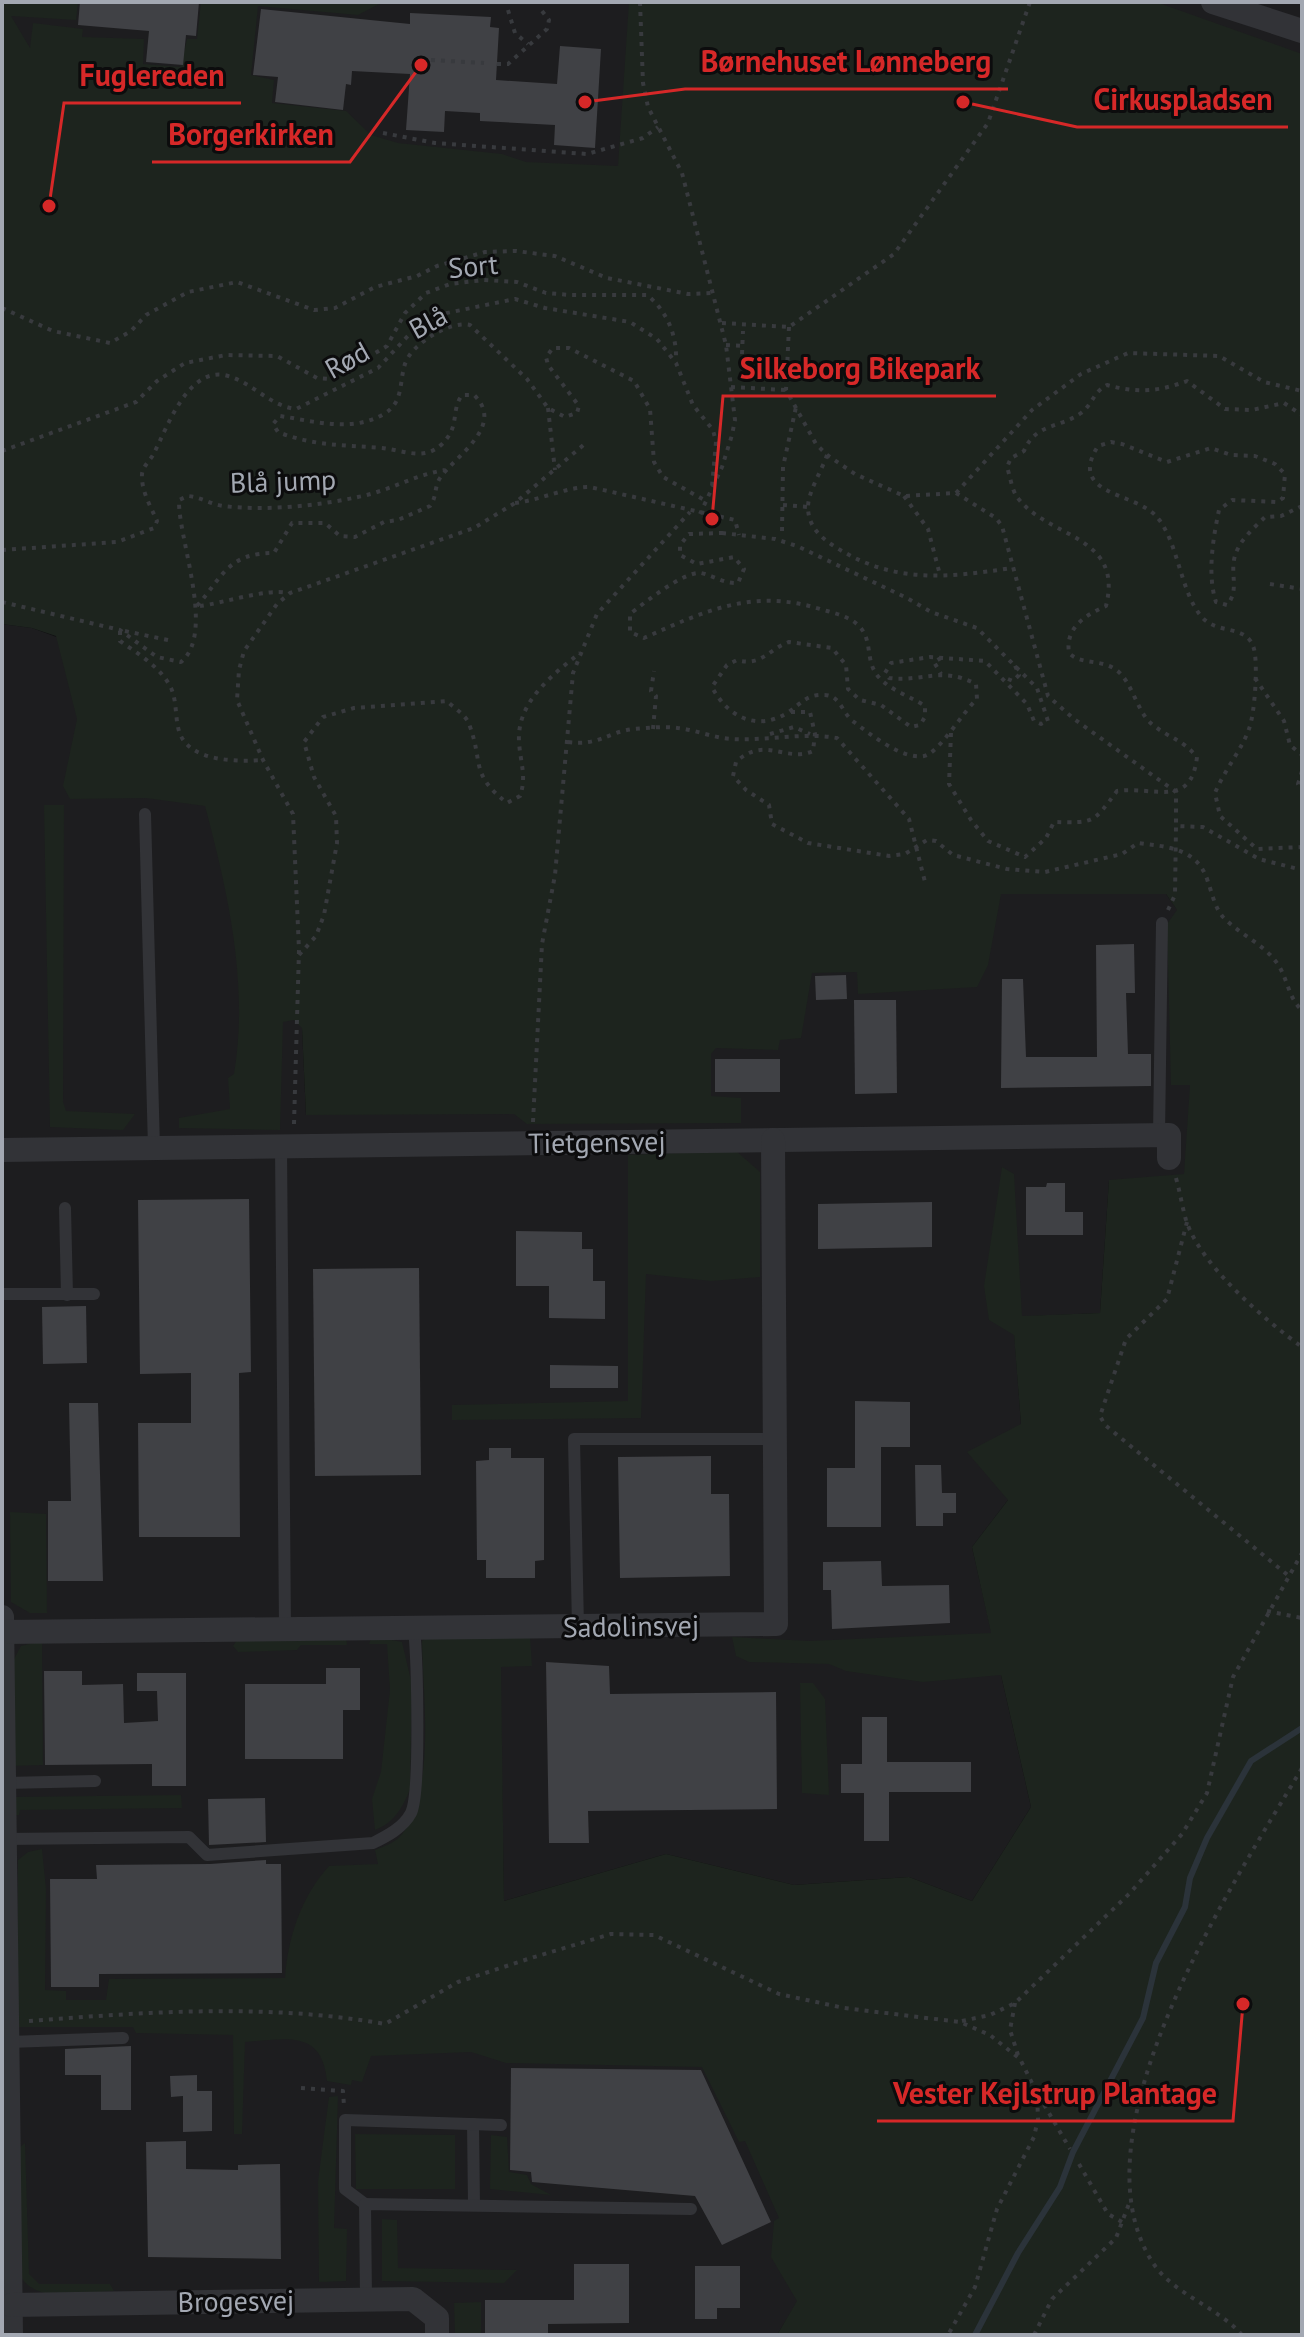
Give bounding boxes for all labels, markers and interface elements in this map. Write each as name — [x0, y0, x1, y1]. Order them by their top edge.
callout: Børnehuset Lønneberg — [685, 35, 1008, 89]
text: Børnehuset Lønneberg — [701, 41, 991, 80]
callout: Fuglereden — [64, 49, 241, 103]
text: Fuglereden — [79, 55, 225, 94]
callout: Cirkuspladsen — [1077, 73, 1288, 127]
text: Cirkuspladsen — [1093, 79, 1273, 118]
callout: Borgerkirken — [152, 108, 350, 162]
text: Borgerkirken — [168, 114, 334, 153]
street label: Sort — [447, 245, 500, 286]
street label: Blå — [402, 296, 454, 347]
street label: Rød — [318, 332, 376, 387]
callout: Silkeborg Bikepark — [723, 342, 996, 396]
text: Silkeborg Bikepark — [740, 348, 981, 387]
street label: Blå jump — [229, 460, 337, 501]
street label: Tietgensvej — [528, 1122, 666, 1161]
street label: Sadolinsvej — [562, 1606, 700, 1645]
callout: Vester Kejlstrup Plantage — [877, 2067, 1233, 2121]
text: Vester Kejlstrup Plantage — [892, 2073, 1217, 2112]
street label: Brogesvej — [177, 2281, 295, 2320]

